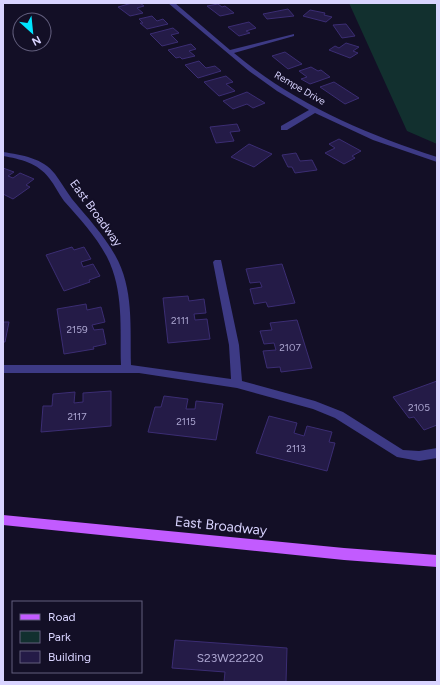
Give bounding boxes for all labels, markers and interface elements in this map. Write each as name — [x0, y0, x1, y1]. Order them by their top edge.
north arrow — [12, 12, 52, 52]
text: N — [30, 33, 43, 48]
street label: Rempe Drive — [272, 68, 328, 108]
street label: East Broadway — [67, 177, 125, 250]
house number: 2111 — [171, 314, 189, 327]
house number: 2159 — [66, 323, 88, 336]
house number: 2107 — [279, 341, 301, 354]
house number: 2105 — [408, 401, 430, 414]
house number: 2117 — [67, 410, 87, 423]
house number: 2115 — [176, 415, 196, 428]
house number: 2113 — [286, 442, 306, 455]
street label: East Broadway — [174, 513, 269, 539]
legend — [12, 601, 142, 673]
text: Road — [48, 610, 76, 624]
text: Park — [48, 630, 71, 644]
text: Building — [48, 650, 91, 664]
house number: S23W22220 — [197, 651, 264, 665]

